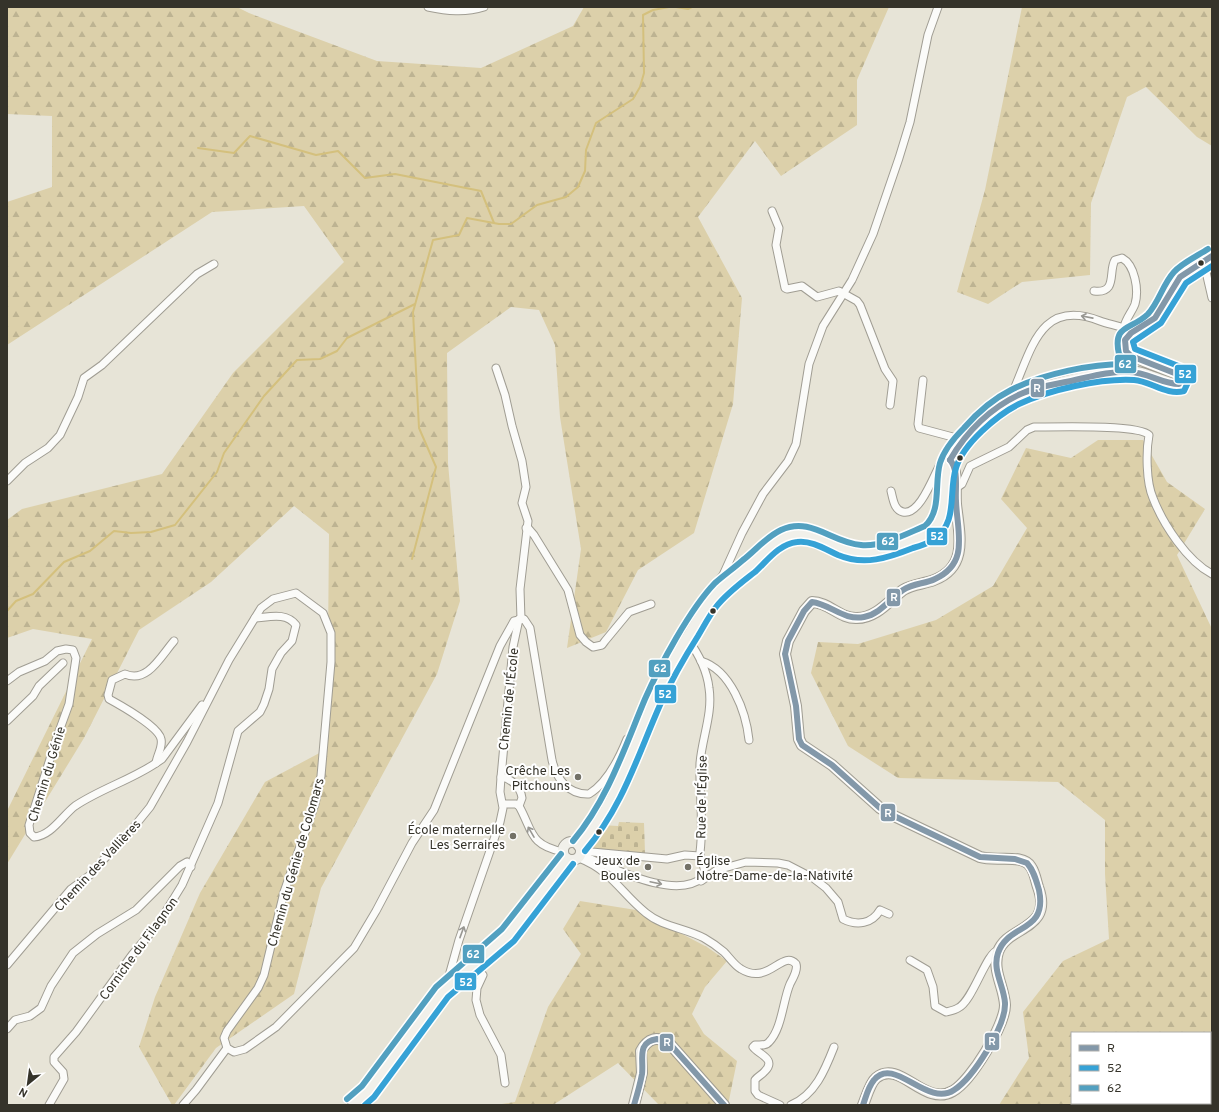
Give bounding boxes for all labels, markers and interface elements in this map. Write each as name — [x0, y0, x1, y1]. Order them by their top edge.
unlabelled marker — [1196, 258, 1206, 268]
one-way arrow — [1081, 313, 1094, 321]
line badge: 62 — [1114, 354, 1137, 374]
text: 62 — [1118, 358, 1132, 372]
line badge: 52 — [1174, 364, 1197, 384]
text: 52 — [1178, 368, 1192, 382]
line badge: R — [1030, 378, 1045, 398]
text: R — [1033, 382, 1041, 396]
unlabelled marker — [955, 453, 965, 463]
line badge: 52 — [926, 527, 948, 546]
text: 52 — [930, 530, 944, 544]
line badge: 62 — [876, 532, 899, 551]
text: 62 — [881, 535, 895, 549]
line badge: R — [886, 588, 901, 607]
text: R — [890, 591, 898, 605]
unlabelled marker — [708, 606, 718, 616]
street label: Chemin de l'École — [495, 647, 523, 751]
line badge: 62 — [648, 659, 671, 678]
text: 62 — [653, 662, 667, 676]
line badge: 52 — [654, 684, 677, 704]
text: 52 — [658, 688, 672, 702]
street label: Chemin du Génie — [26, 725, 70, 824]
street label: Rue de l'Église — [692, 755, 712, 839]
place label: Crêche Les Pitchouns — [505, 764, 570, 795]
marker: Crêche Les Pitchouns — [573, 772, 583, 782]
street label: Chemin du Génie de Colomars — [265, 776, 329, 949]
line badge: R — [880, 803, 896, 822]
text: R — [884, 807, 892, 821]
street label: Chemin des Vallières — [52, 817, 145, 916]
place label: École maternelle Les Serraires — [407, 821, 505, 854]
one-way arrow — [526, 826, 534, 838]
unlabelled marker — [594, 827, 604, 837]
marker: École maternelle Les Serraires — [508, 831, 518, 841]
place label: Église Notre-Dame-de-la-Nativité — [696, 852, 853, 885]
place label: Jeux de Boules — [594, 854, 640, 885]
marker: Jeux de Boules — [643, 862, 653, 872]
marker: Église Notre-Dame-de-la-Nativité — [683, 862, 693, 872]
one-way arrow — [650, 879, 663, 887]
street label: Corniche du Filagnon — [97, 895, 182, 1004]
one-way arrow — [459, 925, 466, 938]
line badge: 62 — [462, 944, 485, 964]
text: 62 — [466, 948, 480, 962]
line badge: 52 — [454, 972, 477, 991]
text: 52 — [459, 976, 473, 990]
line badge: R — [984, 1032, 1000, 1051]
legend — [1071, 1032, 1211, 1104]
line badge: R — [659, 1033, 674, 1052]
text: R — [988, 1035, 996, 1049]
text: R — [663, 1036, 671, 1050]
text: R — [1107, 1041, 1115, 1057]
text: 52 — [1107, 1061, 1122, 1077]
north arrow — [8, 1064, 48, 1104]
text: 62 — [1107, 1081, 1122, 1097]
text: N — [17, 1084, 30, 1100]

